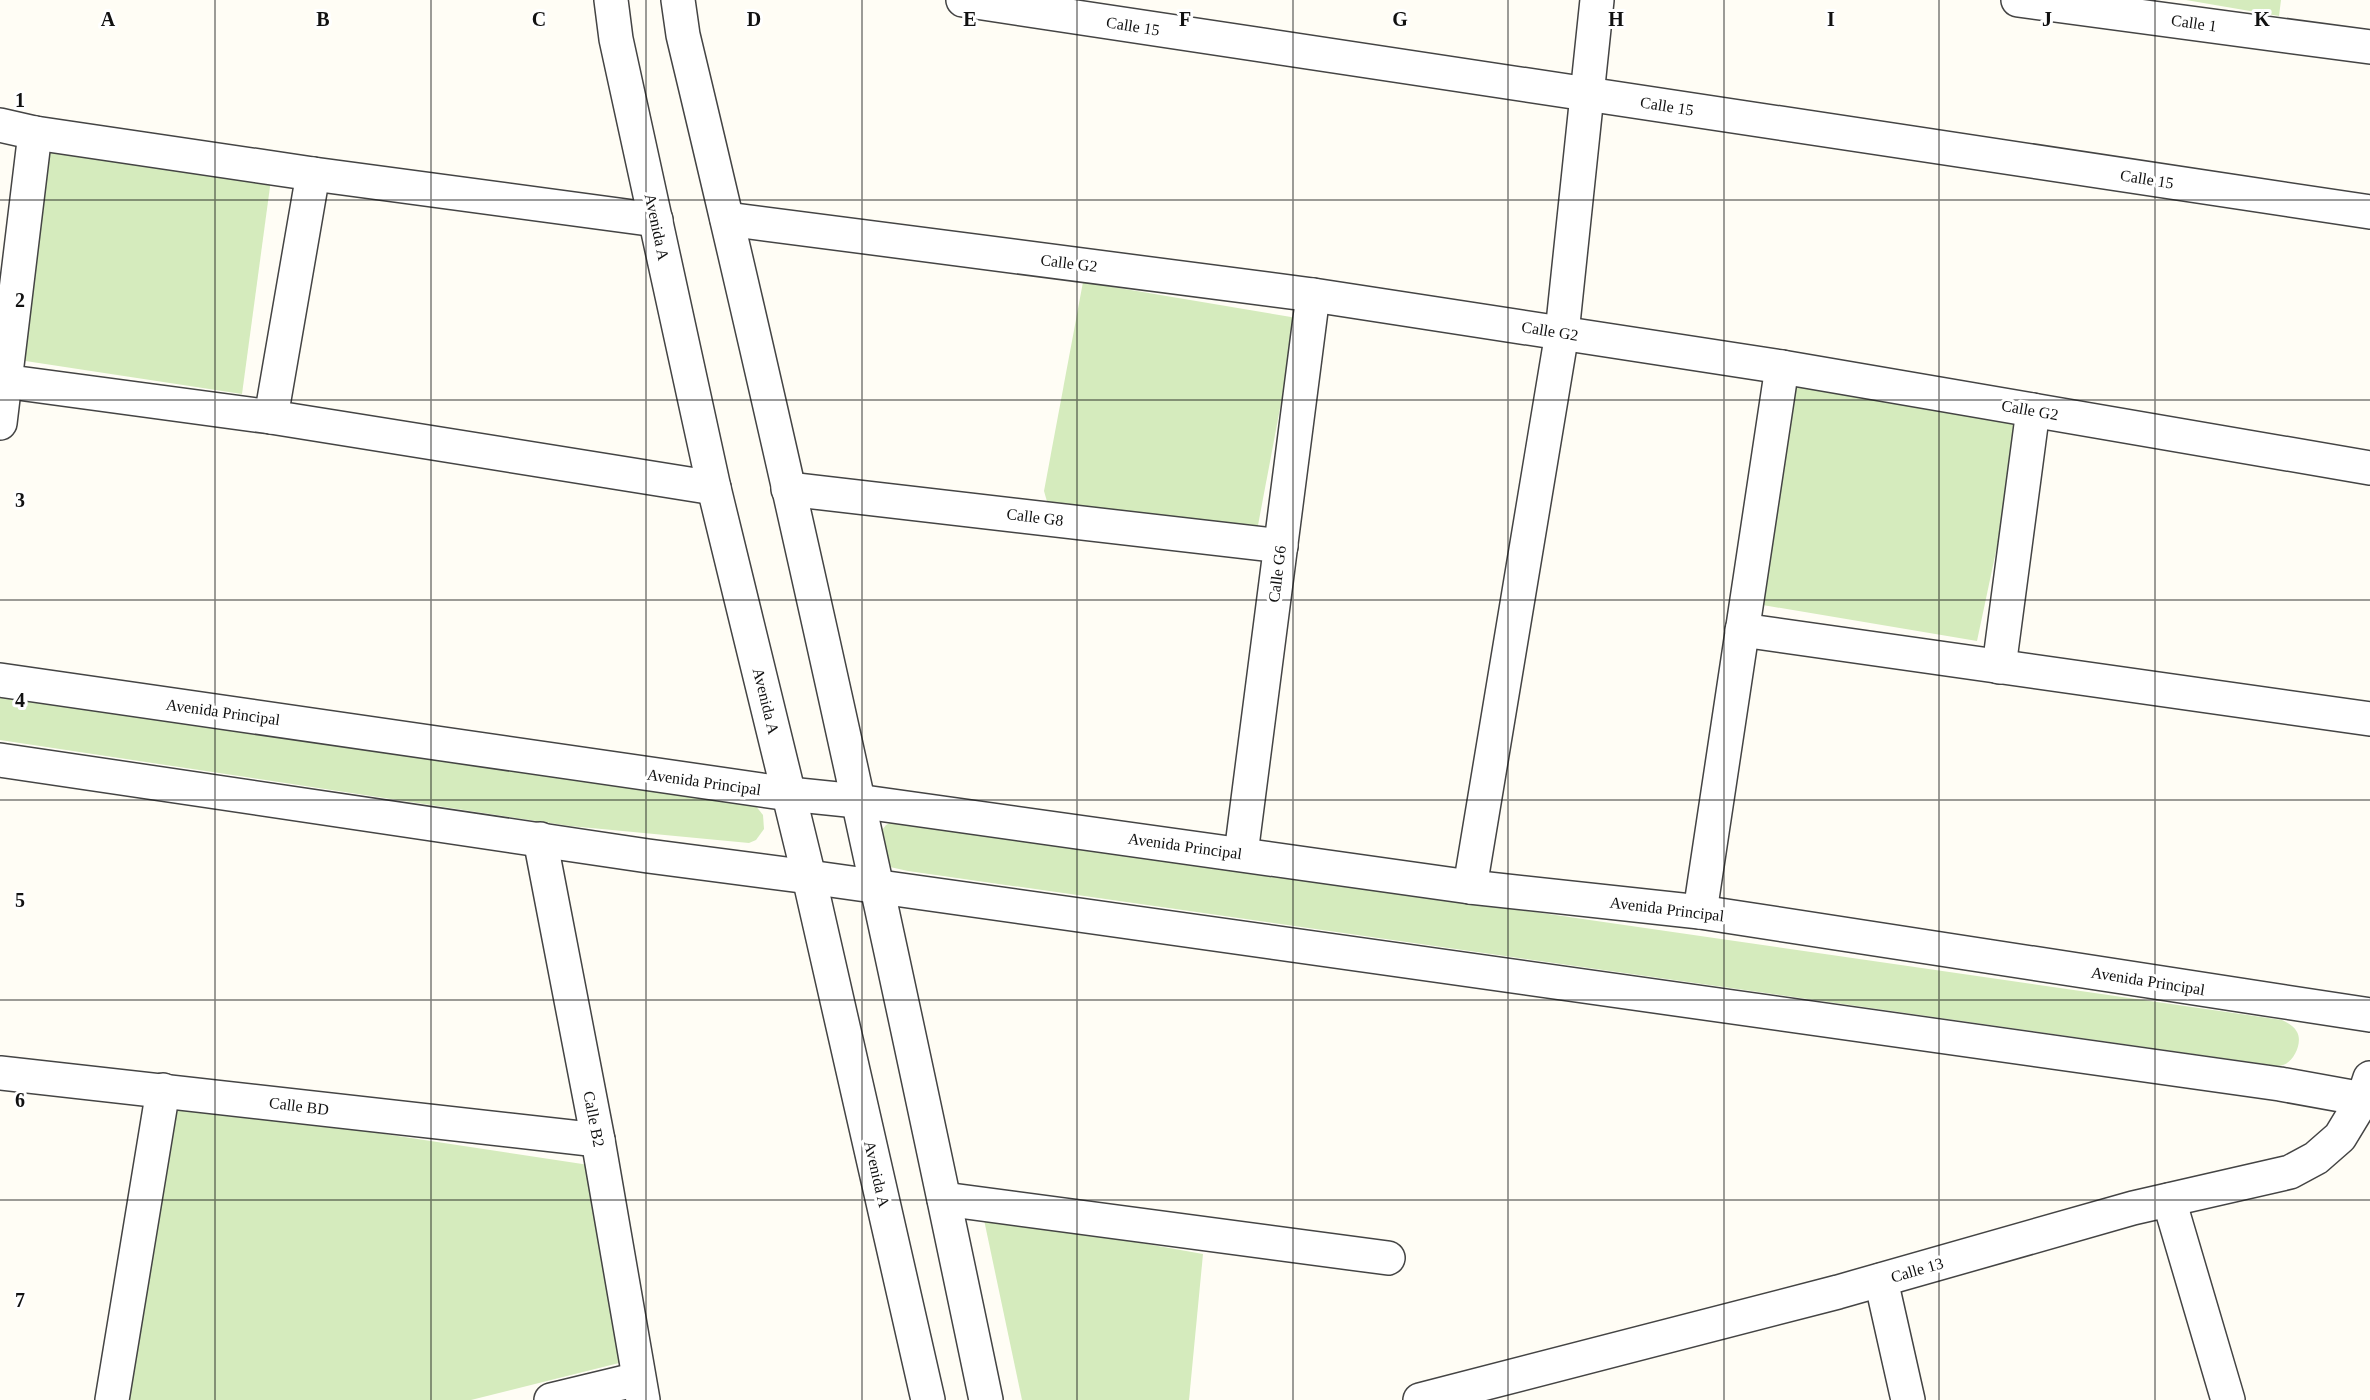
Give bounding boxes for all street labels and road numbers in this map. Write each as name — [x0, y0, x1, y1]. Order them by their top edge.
street label: Calle 1 — [2170, 11, 2218, 35]
street label: Calle 15 — [1105, 13, 1161, 39]
street label: Calle 15 — [1639, 93, 1695, 119]
street label: Calle 15 — [2119, 166, 2175, 192]
street label: Avenida A — [642, 192, 672, 262]
street label: Calle G2 — [1040, 251, 1098, 275]
street label: Calle G2 — [1520, 318, 1580, 344]
street label: Calle G2 — [2000, 397, 2060, 423]
street label: Calle G8 — [1006, 505, 1064, 529]
street label: Calle G6 — [1265, 545, 1289, 603]
street label: Avenida A — [750, 666, 783, 736]
street label: Avenida Principal — [165, 696, 282, 729]
street label: Avenida Principal — [646, 766, 763, 799]
street label: Avenida Principal — [1127, 830, 1244, 863]
street label: Avenida Principal — [1609, 894, 1726, 925]
street label: Avenida Principal — [2090, 964, 2207, 999]
street label: Calle B2 — [580, 1090, 608, 1148]
street label: Calle BD — [268, 1094, 330, 1118]
street label: Avenida A — [861, 1139, 893, 1209]
street label: Calle 13 — [1889, 1254, 1945, 1286]

